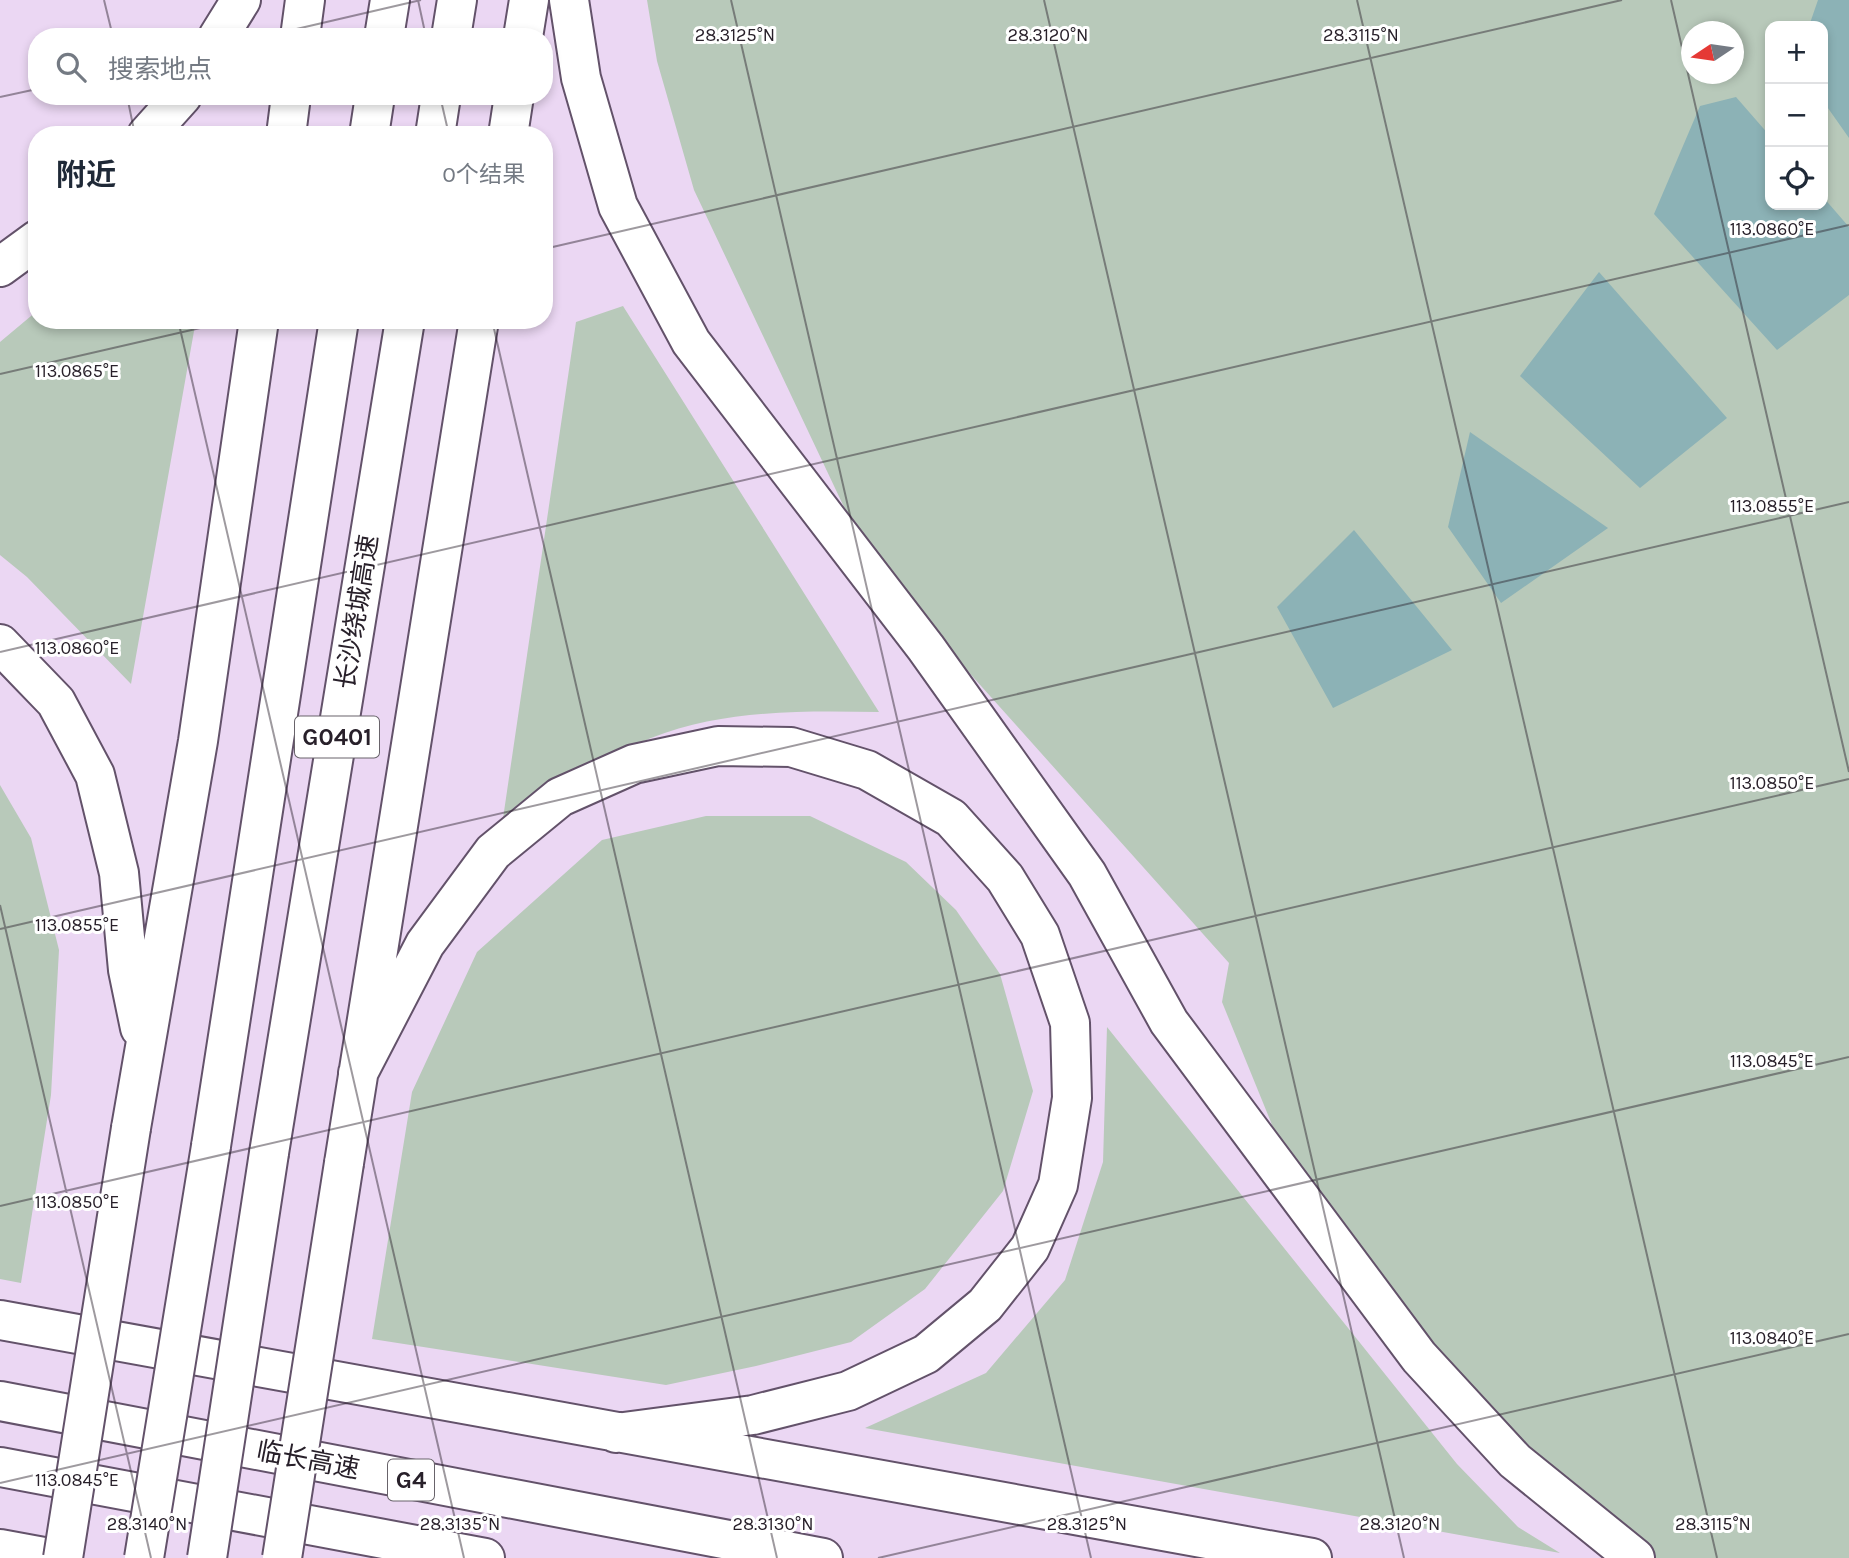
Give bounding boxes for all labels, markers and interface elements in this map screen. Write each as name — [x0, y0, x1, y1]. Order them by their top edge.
north arrow — [1681, 21, 1744, 84]
map controls — [1765, 21, 1828, 210]
button: + — [1765, 21, 1828, 84]
text: 28.3125°N — [695, 24, 775, 46]
text: 28.3120°N — [1008, 24, 1088, 46]
text: 28.3115°N — [1323, 24, 1399, 46]
search box — [28, 28, 553, 105]
icon: search — [52, 48, 90, 86]
text: 搜索地点 — [108, 54, 212, 85]
button: − — [1765, 84, 1828, 147]
button: locate — [1765, 147, 1828, 210]
text: 附近 — [56, 157, 116, 193]
text: 0个结果 — [442, 161, 525, 188]
text: 113.0860°E — [1730, 218, 1814, 240]
text: 113.0865°E — [35, 360, 119, 382]
text: 113.0855°E — [1730, 495, 1814, 517]
street label: 长沙绕城高速 — [329, 533, 385, 691]
text: 113.0860°E — [35, 637, 119, 659]
road number: G0401 — [295, 716, 379, 758]
text: 113.0850°E — [1730, 772, 1814, 794]
text: 113.0855°E — [35, 914, 119, 936]
text: 113.0845°E — [1730, 1050, 1814, 1072]
text: 113.0850°E — [35, 1191, 119, 1213]
text: 113.0840°E — [1730, 1327, 1814, 1349]
street label: 临长高速 — [254, 1435, 362, 1485]
road number: G4 — [388, 1460, 434, 1500]
text: 113.0845°E — [35, 1469, 119, 1491]
text: 28.3140°N — [107, 1513, 187, 1535]
text: 28.3135°N — [420, 1513, 500, 1535]
text: 28.3130°N — [732, 1513, 814, 1535]
text: 28.3125°N — [1047, 1513, 1127, 1535]
text: 28.3120°N — [1360, 1513, 1440, 1535]
text: 28.3115°N — [1675, 1513, 1751, 1535]

